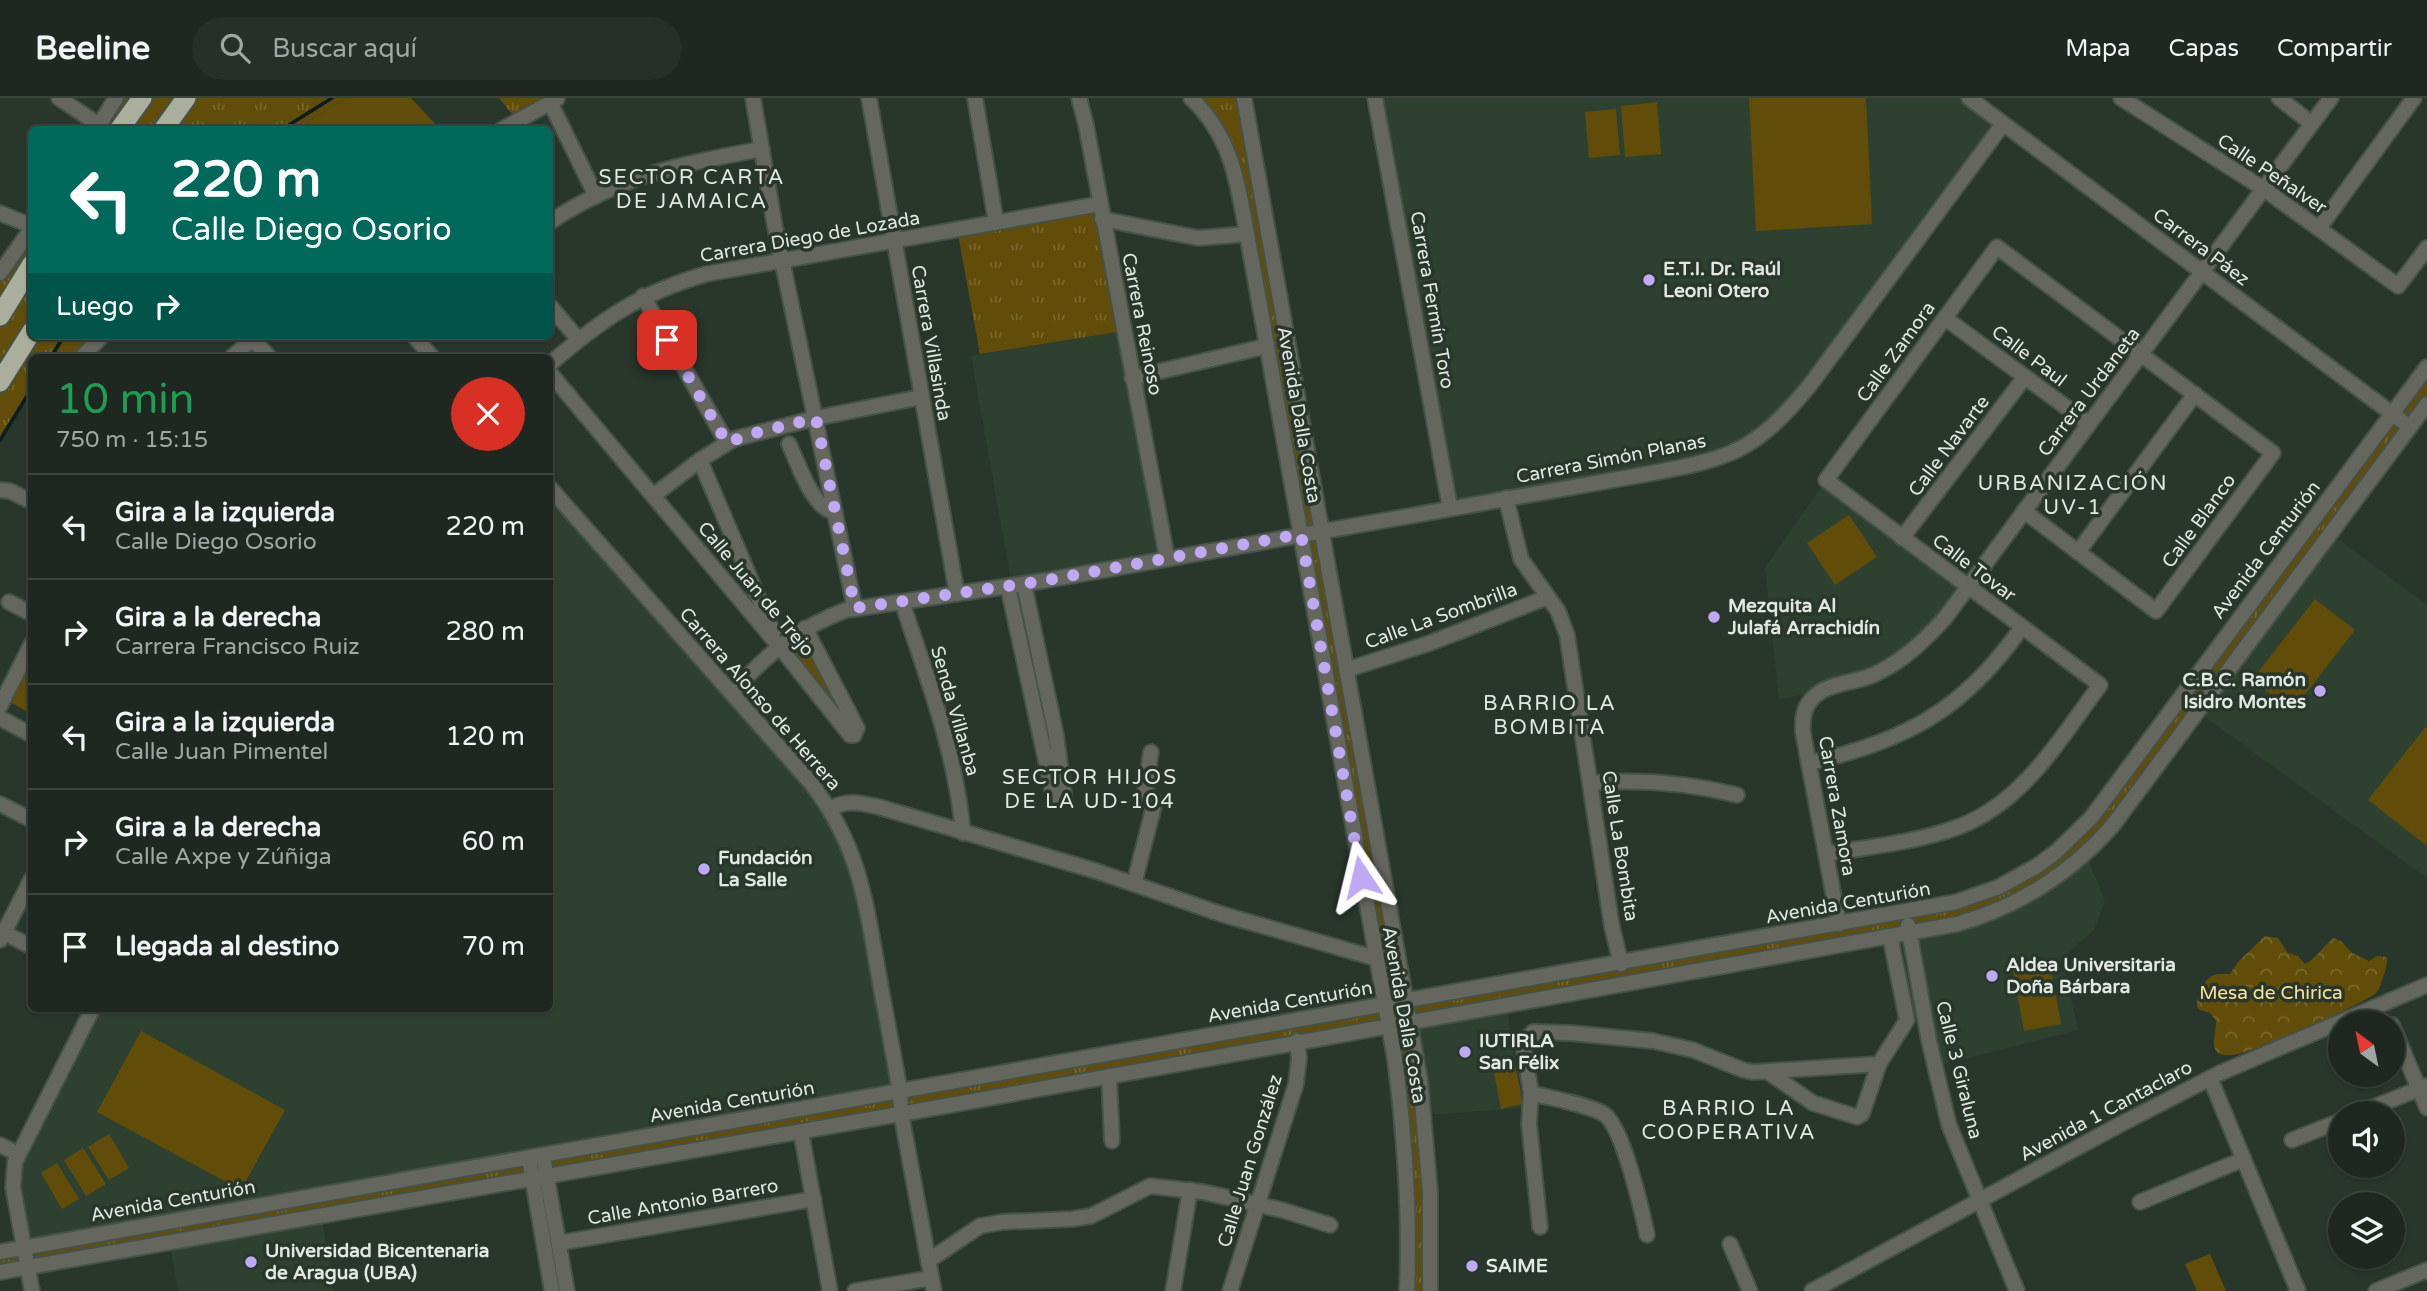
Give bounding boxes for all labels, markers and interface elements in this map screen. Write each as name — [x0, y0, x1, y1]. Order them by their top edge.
search box — [192, 17, 682, 80]
text: Beeline — [35, 29, 150, 68]
icon: search — [216, 29, 254, 67]
text: Buscar aquí — [272, 33, 417, 64]
text: Mapa — [2065, 34, 2131, 63]
text: Capas — [2169, 34, 2239, 63]
text: Compartir — [2277, 34, 2392, 63]
street label: Calle Peñalver — [2213, 129, 2331, 219]
text: 220 m — [171, 151, 321, 210]
icon: left — [56, 154, 147, 245]
district label: SECTOR CARTA DE JAMAICA — [599, 165, 785, 214]
street label: Carrera Páez — [2148, 204, 2254, 290]
street label: Carrera Diego de Lozada — [698, 207, 922, 267]
street label: Carrera Fermín Toro — [1406, 210, 1458, 390]
text: Calle Diego Osorio — [171, 211, 452, 249]
street label: Carrera Reinoso — [1117, 251, 1167, 397]
place label: E.T.I. Dr. Raúl Leoni Otero — [1663, 258, 1781, 302]
street label: Carrera Villasinda — [906, 263, 956, 423]
marker: E.T.I. Dr. Raúl Leoni Otero — [1641, 272, 1657, 288]
icon: right — [148, 287, 186, 325]
text: Luego — [56, 291, 134, 322]
street label: Calle Zamora — [1852, 297, 1940, 407]
pin — [637, 310, 697, 370]
icon: arrive — [648, 321, 686, 359]
street label: Calle Paul — [1987, 321, 2071, 391]
street label: Carrera Urdaneta — [2033, 323, 2145, 461]
street label: Avenida Dalla Costa — [1273, 325, 1325, 505]
text: 10 min — [56, 374, 194, 425]
button: close — [451, 377, 525, 451]
street label: Calle Navarte — [1904, 391, 1994, 501]
text: 750 m · 15:15 — [56, 426, 208, 454]
street label: Carrera Simón Planas — [1514, 430, 1708, 488]
street label: Calle Blanco — [2158, 470, 2240, 572]
district label: URBANIZACIÓN UV-1 — [1977, 471, 2169, 520]
street label: Avenida Centurión — [2207, 477, 2325, 623]
text: Gira a la izquierda — [115, 497, 335, 528]
icon: left — [56, 508, 94, 546]
text: 220 m — [445, 511, 525, 542]
street label: Calle Juan de Trejo — [693, 517, 819, 661]
text: Calle Diego Osorio — [115, 528, 317, 556]
street label: Calle Tovar — [1928, 530, 2021, 607]
street label: Calle La Sombrilla — [1362, 578, 1520, 654]
place label: Mezquita Al Julafá Arrachidín — [1727, 595, 1880, 639]
text: Gira a la derecha — [115, 602, 321, 633]
street label: Carrera Alonso de Herrera — [675, 603, 845, 795]
marker: Mezquita Al Julafá Arrachidín — [1706, 609, 1722, 625]
icon: right — [56, 613, 94, 651]
text: 280 m — [445, 616, 525, 647]
text: Carrera Francisco Ruiz — [115, 633, 360, 661]
street label: Senda Villanba — [926, 644, 984, 778]
place label: C.B.C. Ramón Isidro Montes — [2182, 669, 2306, 713]
marker: C.B.C. Ramón Isidro Montes — [2312, 683, 2328, 699]
district label: BARRIO LA BOMBITA — [1483, 691, 1617, 740]
text: Gira a la izquierda — [115, 707, 335, 738]
icon: left — [56, 718, 94, 756]
text: 120 m — [445, 721, 525, 752]
street label: Carrera Zamora — [1814, 734, 1860, 878]
text: Calle Juan Pimentel — [115, 738, 328, 766]
district label: SECTOR HIJOS DE LA UD-104 — [1002, 765, 1178, 814]
street label: Calle La Bombita — [1597, 769, 1643, 923]
text: Gira a la derecha — [115, 812, 321, 843]
icon: right — [56, 823, 94, 861]
text: 60 m — [462, 826, 525, 857]
position arrow — [1324, 840, 1398, 914]
text: Calle Axpe y Zúñiga — [115, 843, 332, 871]
place label: Fundación La Salle — [718, 847, 813, 891]
marker: Fundación La Salle — [696, 861, 712, 877]
street label: Avenida Centurión — [1764, 878, 1932, 928]
street label: Avenida Dalla Costa — [1378, 925, 1430, 1105]
icon: arrive — [56, 928, 94, 966]
text: Llegada al destino — [115, 931, 339, 962]
text: 70 m — [462, 931, 525, 962]
place label: Aldea Universitaria Doña Bárbara — [2006, 954, 2176, 998]
marker: Aldea Universitaria Doña Bárbara — [1984, 968, 2000, 984]
street label: Avenida Centurión — [1206, 977, 1374, 1027]
park label: Mesa de Chirica — [2199, 982, 2343, 1004]
street label: Calle 3 Giraluna — [1931, 999, 1987, 1141]
north arrow — [2328, 1010, 2404, 1087]
map controls — [2328, 1010, 2405, 1269]
place label: IUTIRLA San Félix — [1479, 1030, 1559, 1074]
marker: IUTIRLA San Félix — [1457, 1044, 1473, 1060]
street label: Avenida 1 Cantaclaro — [2016, 1056, 2196, 1166]
street label: Calle Juan González — [1213, 1072, 1287, 1250]
street label: Avenida Centurión — [648, 1077, 816, 1127]
district label: BARRIO LA COOPERATIVA — [1641, 1096, 1817, 1145]
button: sound — [2328, 1101, 2405, 1178]
street label: Calle Antonio Barrero — [586, 1174, 780, 1230]
street label: Avenida Centurión — [89, 1176, 257, 1226]
button: layers — [2328, 1192, 2405, 1269]
place label: Universidad Bicentenaria de Aragua (UBA) — [265, 1240, 490, 1285]
marker: Universidad Bicentenaria de Aragua (UBA) — [243, 1254, 259, 1270]
place label: SAIME — [1486, 1255, 1548, 1277]
marker: SAIME — [1464, 1258, 1480, 1274]

